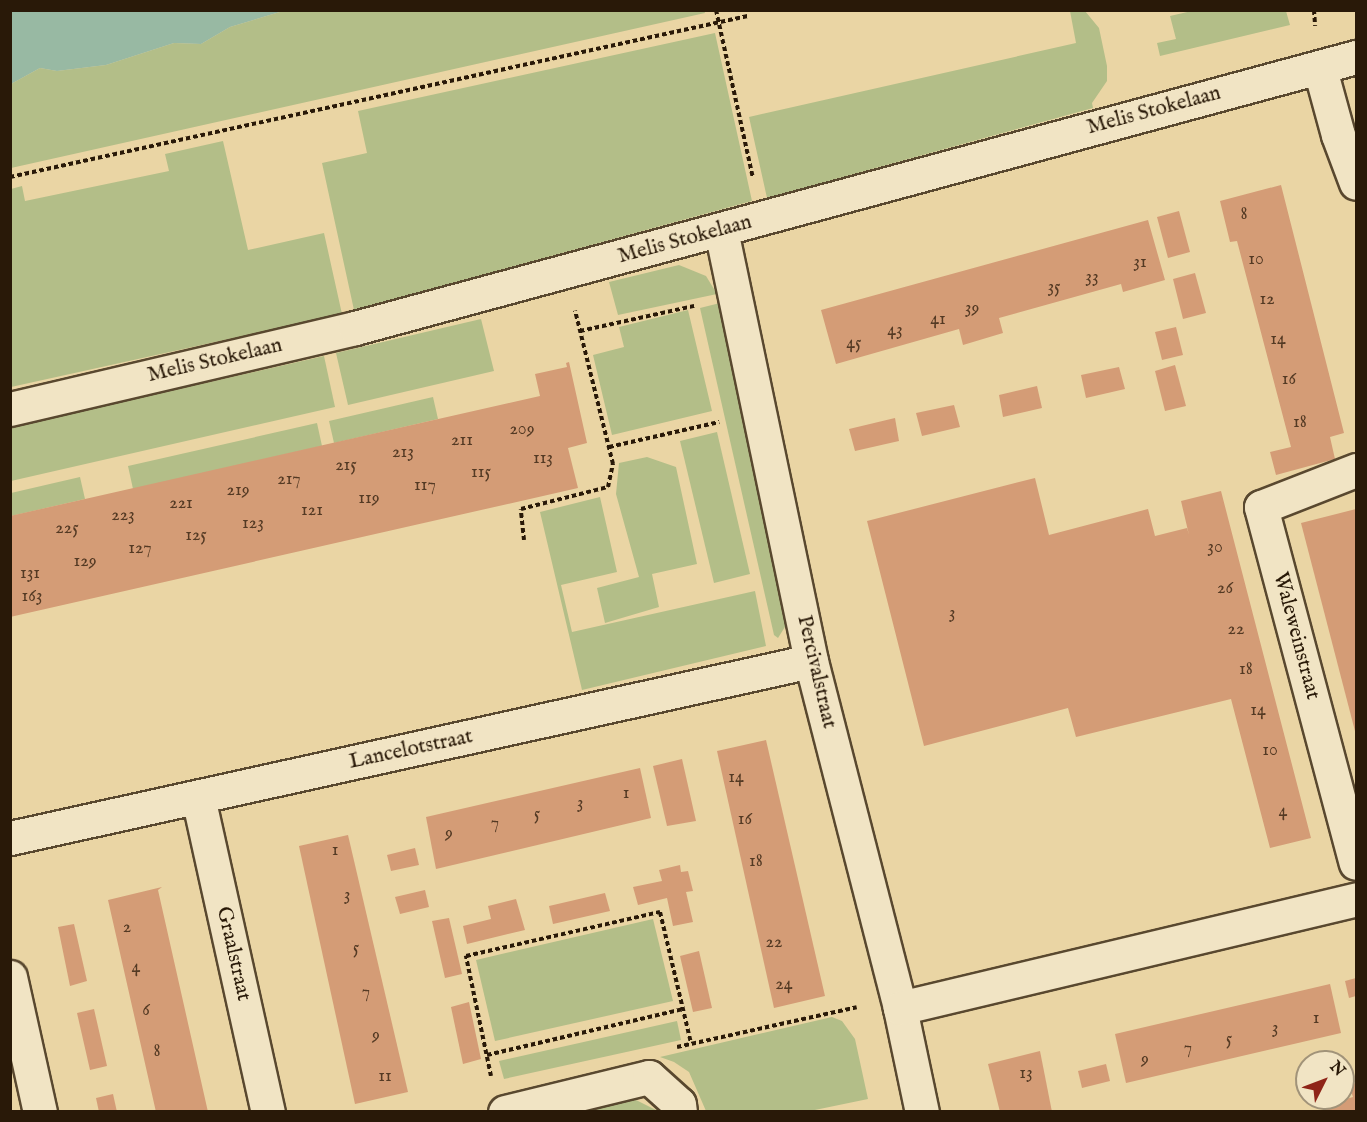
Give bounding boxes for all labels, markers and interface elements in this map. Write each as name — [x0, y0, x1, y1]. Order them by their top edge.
street label: Melis Stokelaan — [1084, 81, 1224, 141]
house number: 8 — [1240, 204, 1248, 226]
street label: Melis Stokelaan — [615, 210, 755, 270]
house number: 10 — [1248, 249, 1264, 271]
house number: 31 — [1133, 252, 1147, 274]
house number: 33 — [1085, 267, 1099, 289]
house number: 35 — [1047, 277, 1061, 299]
house number: 12 — [1259, 289, 1275, 311]
house number: 39 — [965, 298, 979, 320]
house number: 41 — [930, 309, 946, 331]
house number: 43 — [887, 320, 903, 342]
house number: 14 — [1270, 329, 1286, 351]
street label: Melis Stokelaan — [145, 333, 285, 389]
house number: 45 — [846, 333, 862, 355]
house number: 16 — [1282, 369, 1296, 391]
house number: 18 — [1293, 412, 1307, 434]
house number: 209 — [509, 419, 535, 441]
house number: 211 — [451, 430, 473, 452]
house number: 213 — [392, 442, 414, 464]
house number: 113 — [533, 448, 553, 470]
house number: 215 — [335, 455, 357, 477]
house number: 115 — [471, 462, 491, 484]
house number: 217 — [277, 469, 301, 491]
house number: 117 — [414, 475, 436, 497]
house number: 219 — [226, 480, 250, 502]
house number: 119 — [358, 488, 380, 510]
house number: 221 — [169, 493, 193, 515]
house number: 121 — [301, 500, 323, 522]
house number: 223 — [111, 505, 135, 527]
house number: 123 — [242, 513, 264, 535]
house number: 225 — [55, 518, 79, 540]
house number: 125 — [185, 525, 207, 547]
house number: 30 — [1207, 537, 1223, 559]
house number: 127 — [128, 538, 152, 560]
house number: 129 — [73, 551, 97, 573]
house number: 131 — [20, 563, 40, 585]
street label: Waleweinstraat — [1267, 570, 1325, 702]
house number: 26 — [1217, 578, 1233, 600]
house number: 163 — [21, 586, 43, 608]
house number: 3 — [949, 603, 955, 625]
street label: Percivalstraat — [791, 613, 841, 731]
house number: 22 — [1228, 619, 1244, 641]
house number: 18 — [1239, 659, 1253, 681]
house number: 14 — [1250, 700, 1266, 722]
street label: Lancelotstraat — [347, 725, 475, 775]
house number: 10 — [1262, 740, 1278, 762]
house number: 14 — [728, 767, 744, 789]
house number: 1 — [623, 783, 629, 805]
house number: 3 — [577, 793, 583, 815]
house number: 4 — [1279, 801, 1287, 823]
house number: 5 — [534, 804, 540, 826]
house number: 16 — [738, 809, 752, 831]
house number: 7 — [491, 813, 499, 835]
house number: 9 — [445, 823, 453, 845]
house number: 1 — [332, 840, 338, 862]
house number: 18 — [749, 851, 763, 873]
house number: 3 — [344, 885, 350, 907]
street label: Graalstraat — [210, 904, 256, 1004]
house number: 2 — [123, 917, 131, 939]
house number: 22 — [766, 932, 782, 954]
house number: 5 — [353, 938, 359, 960]
house number: 4 — [132, 957, 140, 979]
house number: 24 — [775, 974, 793, 996]
house number: 7 — [362, 982, 370, 1004]
house number: 6 — [142, 1000, 150, 1022]
house number: 1 — [1313, 1008, 1319, 1030]
house number: 3 — [1272, 1018, 1278, 1040]
house number: 9 — [372, 1025, 380, 1047]
house number: 5 — [1226, 1029, 1232, 1051]
house number: 7 — [1184, 1038, 1192, 1060]
house number: 8 — [153, 1041, 161, 1063]
house number: 9 — [1141, 1049, 1149, 1071]
north arrow — [1295, 1050, 1355, 1110]
text: N — [1325, 1057, 1349, 1081]
house number: 13 — [1019, 1063, 1033, 1085]
house number: 11 — [378, 1066, 392, 1088]

